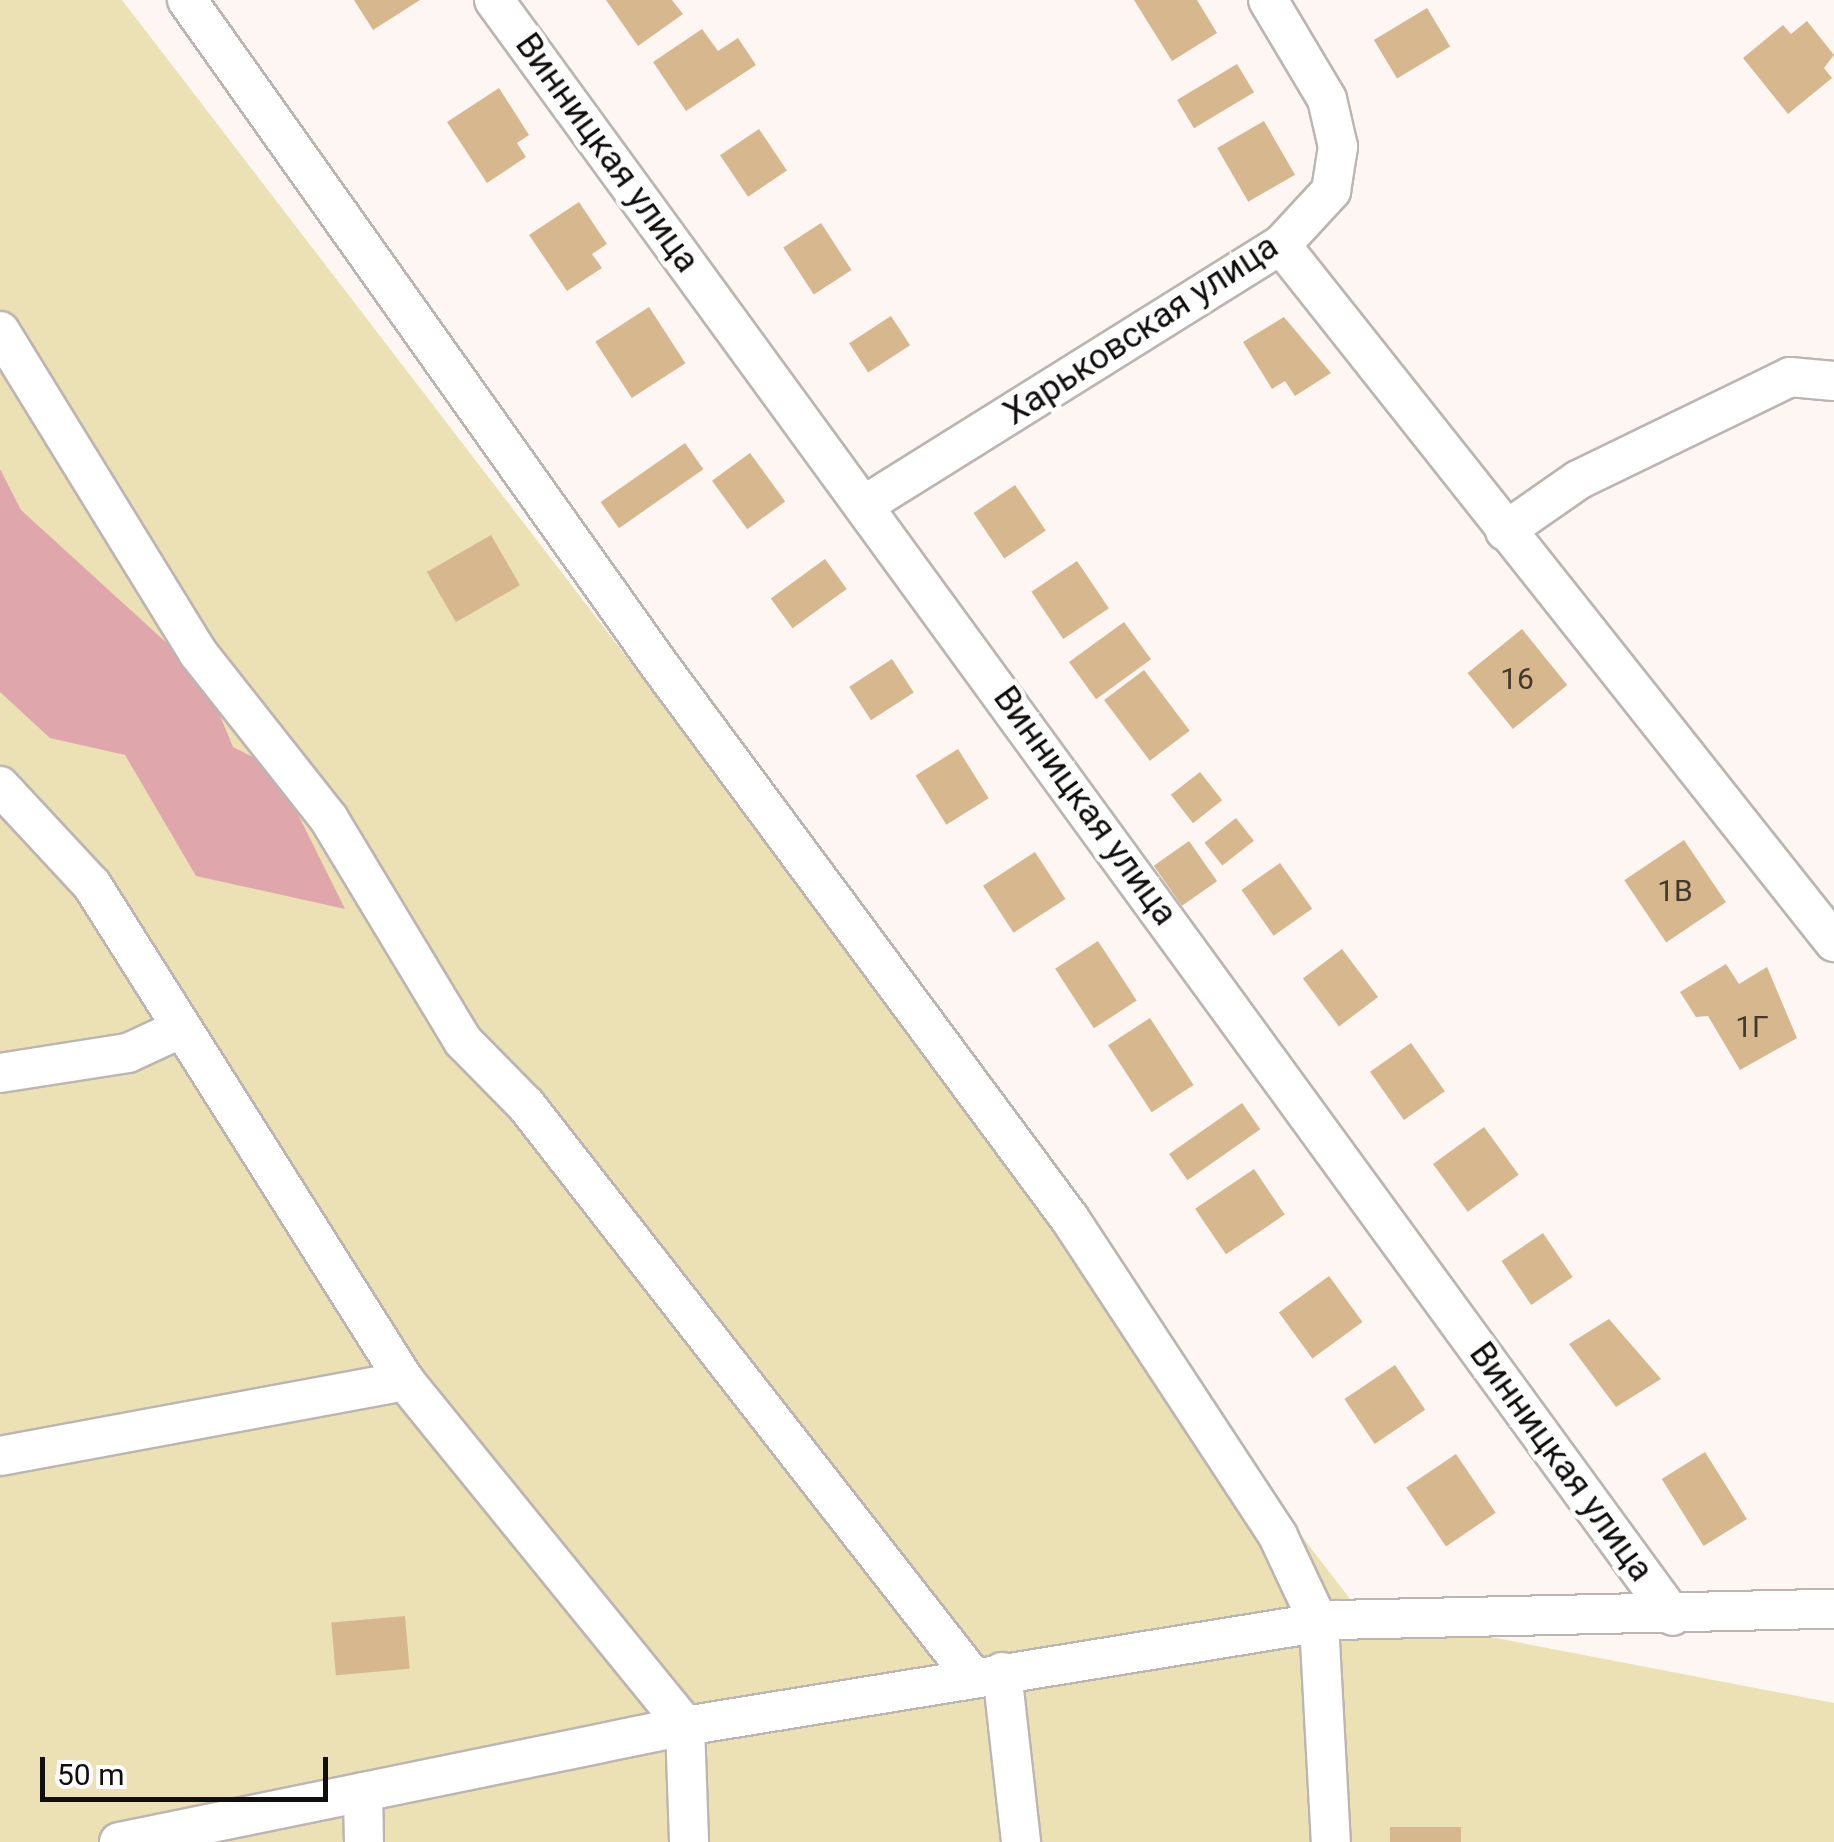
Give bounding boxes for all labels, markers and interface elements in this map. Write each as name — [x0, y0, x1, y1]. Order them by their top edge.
street label: Винницкая улица — [506, 25, 708, 281]
street label: Харьковская улица — [996, 226, 1286, 434]
house number: 16 — [1500, 661, 1534, 697]
street label: Винницкая улица — [984, 678, 1186, 934]
house number: 1В — [1657, 873, 1693, 909]
house number: 1Г — [1735, 1009, 1769, 1045]
street label: Винницкая улица — [1460, 1334, 1662, 1590]
scale bar — [45, 1737, 332, 1799]
text: 50 m — [57, 1757, 124, 1792]

